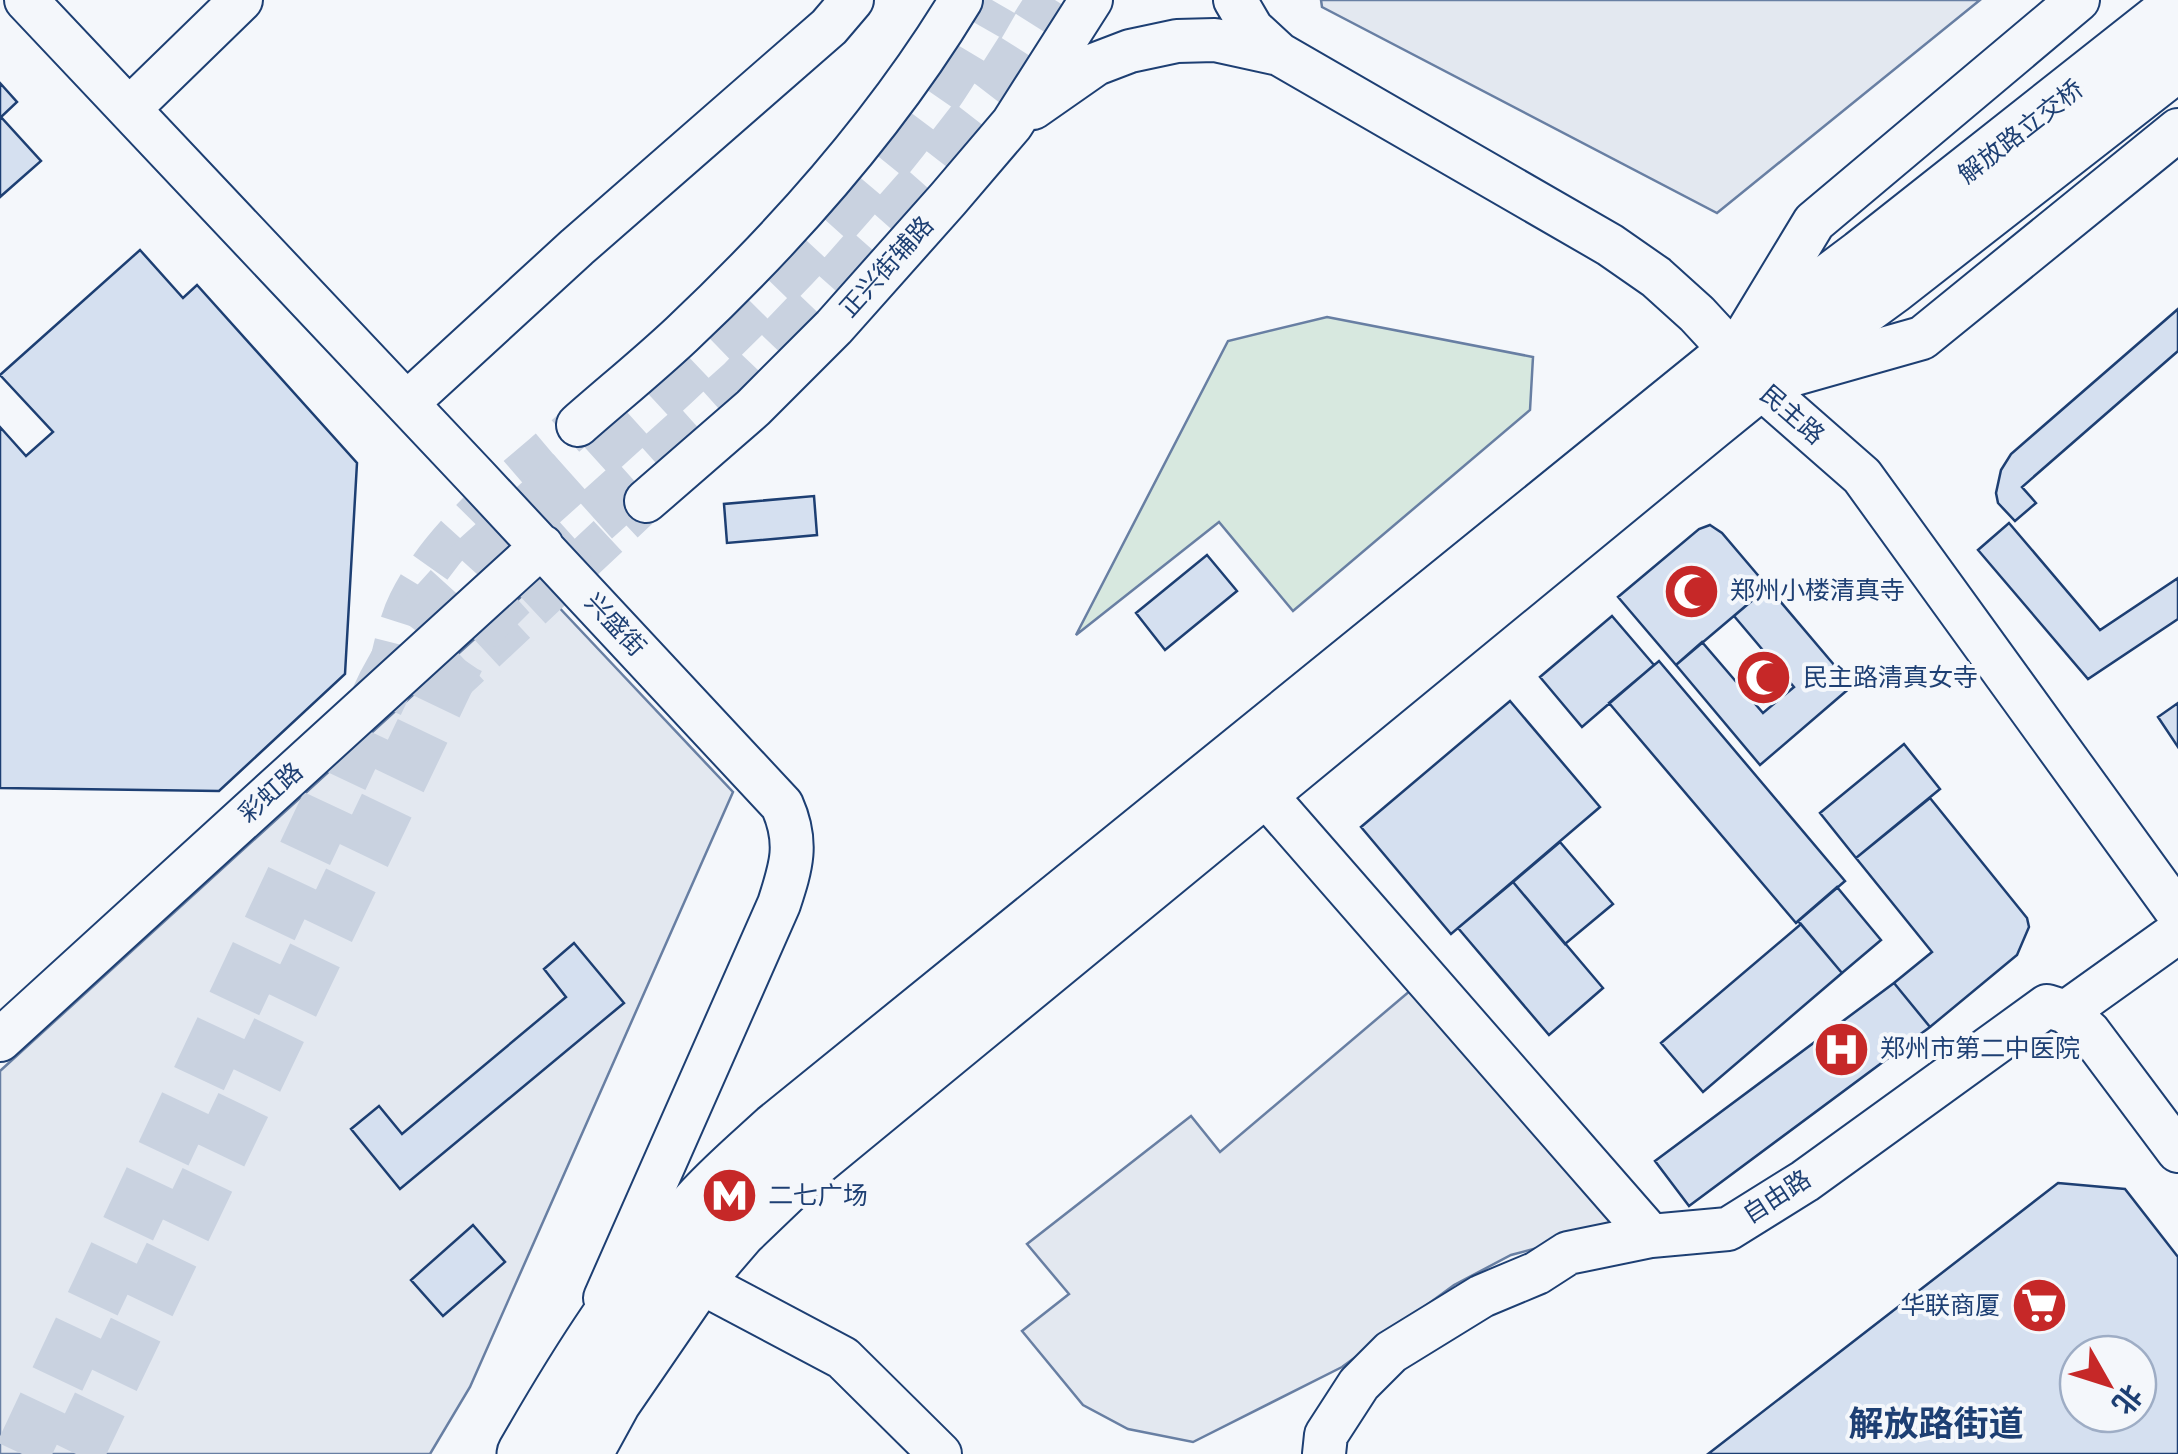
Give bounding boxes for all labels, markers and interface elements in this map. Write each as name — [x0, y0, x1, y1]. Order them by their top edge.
street label: 解放路立交桥 — [1951, 72, 2091, 192]
street label: 正兴街辅路 — [833, 209, 941, 325]
street label: 民主路 — [1753, 378, 1831, 452]
mosque icon: 郑州小楼清真寺 — [1661, 561, 1721, 621]
place label: 郑州小楼清真寺 — [1730, 574, 1905, 608]
street label: 兴盛街 — [577, 586, 653, 664]
mosque icon: 民主路清真女寺 — [1734, 648, 1794, 708]
place label: 民主路清真女寺 — [1803, 661, 1978, 695]
street label: 彩虹路 — [232, 755, 310, 831]
hospital icon: 郑州市第二中医院 — [1811, 1019, 1871, 1079]
place label: 郑州市第二中医院 — [1880, 1032, 2080, 1066]
street label: 自由路 — [1736, 1162, 1818, 1232]
metro station icon: 二七广场 — [699, 1166, 759, 1226]
place label: 二七广场 — [768, 1179, 868, 1213]
supermarket icon: 华联商厦 — [2009, 1276, 2069, 1336]
place label: 华联商厦 — [1900, 1289, 2000, 1323]
north arrow — [2058, 1334, 2158, 1434]
text: 北 — [2103, 1376, 2150, 1422]
district label: 解放路街道 — [1848, 1401, 2024, 1448]

